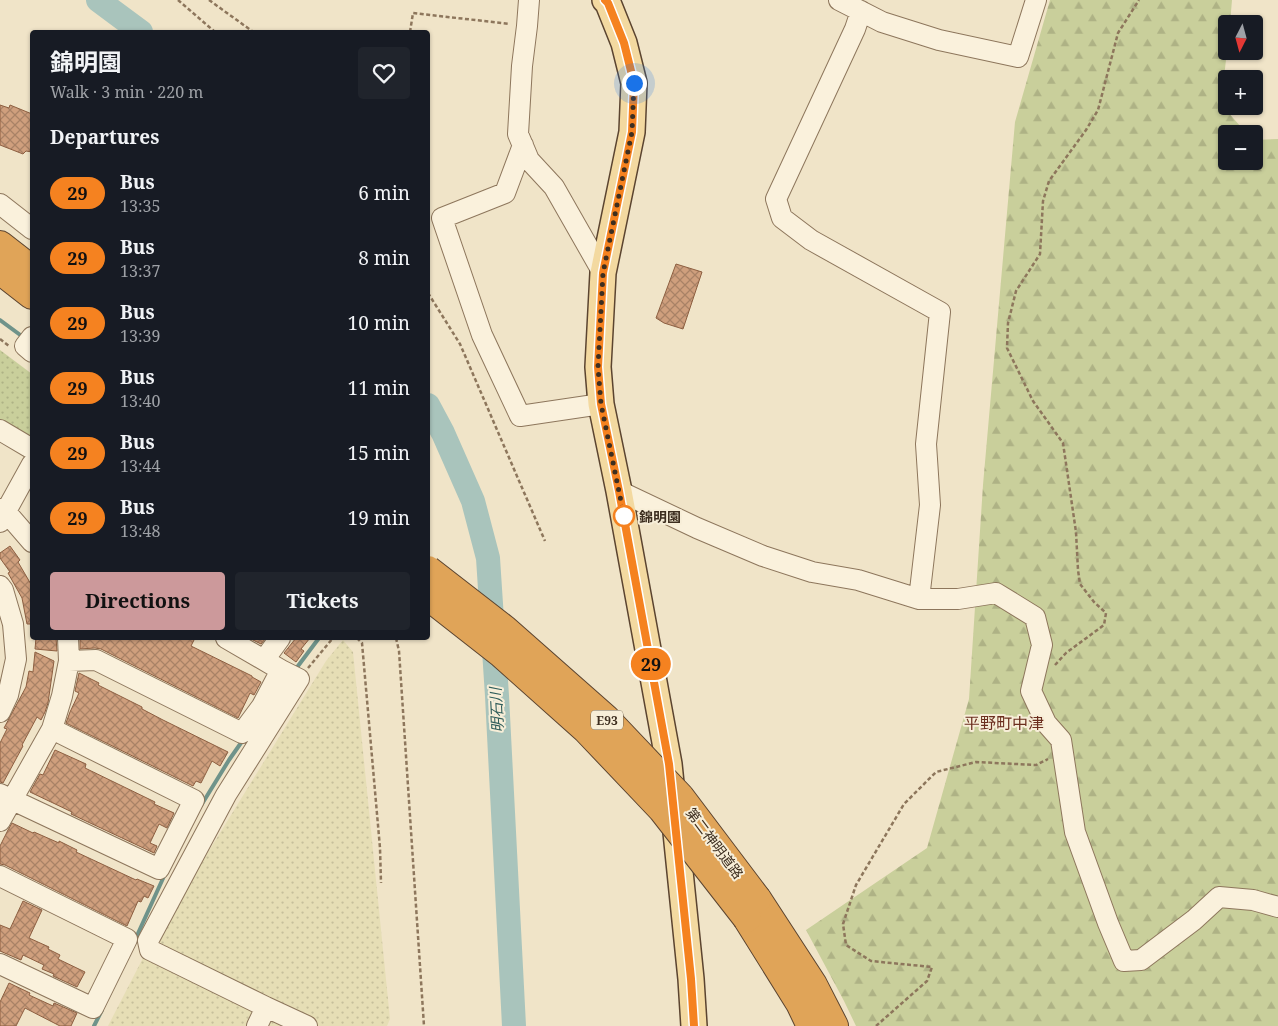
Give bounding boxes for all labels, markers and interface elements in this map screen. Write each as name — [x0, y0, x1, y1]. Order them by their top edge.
north arrow — [1218, 15, 1262, 60]
map controls — [1218, 15, 1263, 170]
text: 錦明園 — [50, 45, 122, 78]
button: heart — [358, 47, 410, 99]
button: + — [1218, 70, 1263, 115]
your location — [622, 71, 647, 96]
text: Walk · 3 min · 220 m — [50, 81, 203, 103]
text: Departures — [50, 124, 159, 150]
button: − — [1218, 125, 1263, 170]
text: Bus — [120, 169, 155, 195]
text: 6 min — [358, 180, 410, 206]
text: 29 — [67, 181, 88, 205]
text: 13:35 — [120, 195, 160, 217]
text: Bus — [120, 234, 155, 260]
text: 8 min — [358, 245, 410, 271]
text: 29 — [67, 246, 88, 270]
text: 13:37 — [120, 260, 160, 282]
text: Bus — [120, 299, 155, 325]
text: 10 min — [348, 310, 410, 336]
text: 29 — [67, 311, 88, 335]
text: 13:39 — [120, 325, 160, 347]
text: Bus — [120, 364, 155, 390]
text: 11 min — [348, 375, 410, 401]
text: 29 — [67, 376, 88, 400]
text: 13:40 — [120, 390, 160, 412]
text: Bus — [120, 429, 155, 455]
text: 15 min — [348, 440, 410, 466]
text: 29 — [67, 441, 88, 465]
text: 13:44 — [120, 455, 160, 477]
text: Bus — [120, 494, 155, 520]
text: 19 min — [348, 505, 410, 531]
marker: 錦明園 — [613, 505, 635, 527]
text: 29 — [67, 506, 88, 530]
place label: 錦明園 — [639, 507, 681, 526]
text: 13:48 — [120, 520, 160, 542]
button: Directions — [50, 572, 225, 630]
button: Tickets — [235, 572, 410, 630]
line badge: 29 — [628, 648, 674, 680]
text: 29 — [641, 652, 661, 676]
water label: 明石川 — [485, 685, 507, 733]
road number: E93 — [591, 710, 623, 730]
district label: 平野町中津 — [964, 712, 1044, 734]
street label: 第二神明道路 — [682, 804, 748, 882]

